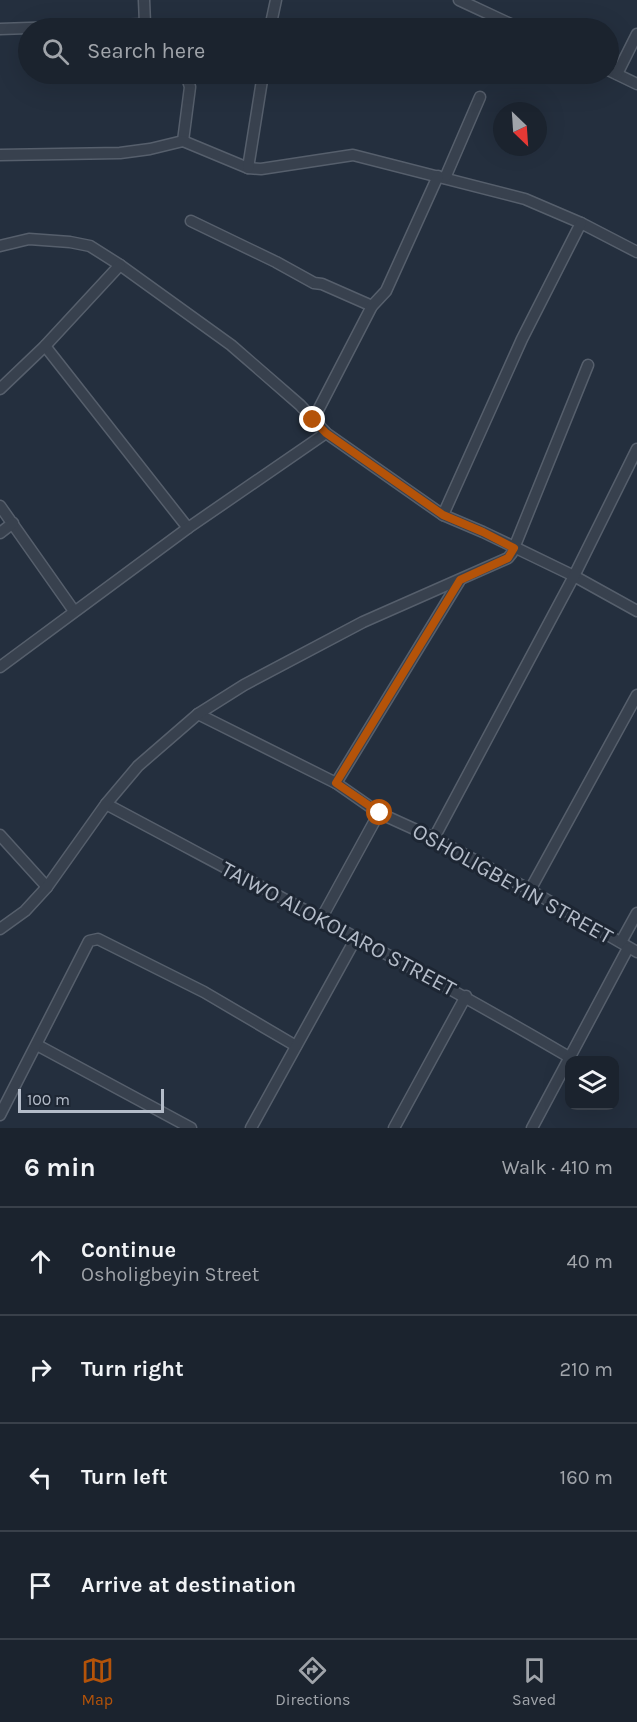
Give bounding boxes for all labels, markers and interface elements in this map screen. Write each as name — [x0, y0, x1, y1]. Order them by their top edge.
search box — [18, 18, 619, 84]
icon: search — [39, 35, 72, 68]
text: Search here — [87, 38, 205, 64]
north arrow — [493, 102, 547, 156]
route end — [299, 406, 325, 432]
route start — [366, 799, 392, 825]
street label: OSHOLIGBEYIN STREET — [408, 818, 617, 950]
street label: TAIWO ALOKOLARO STREET — [217, 856, 460, 1002]
map controls — [565, 1056, 619, 1110]
button: layers — [565, 1056, 619, 1110]
scale bar — [18, 1086, 164, 1114]
text: 100 m — [27, 1090, 70, 1109]
text: 6 min — [24, 1152, 96, 1183]
text: Walk · 410 m — [502, 1156, 613, 1179]
text: Continue — [81, 1237, 176, 1263]
icon: ahead — [24, 1245, 57, 1278]
text: 40 m — [567, 1250, 613, 1273]
text: Osholigbeyin Street — [81, 1263, 259, 1286]
icon: right — [24, 1353, 57, 1386]
text: Turn right — [81, 1356, 184, 1382]
text: 210 m — [559, 1358, 613, 1381]
icon: left — [24, 1461, 57, 1494]
text: Turn left — [81, 1464, 168, 1490]
text: 160 m — [560, 1466, 613, 1489]
icon: arrive — [24, 1569, 57, 1602]
text: Arrive at destination — [81, 1572, 296, 1598]
tab: Map — [81, 1654, 114, 1709]
tab: Directions — [275, 1654, 350, 1709]
tab: Saved — [512, 1654, 556, 1709]

